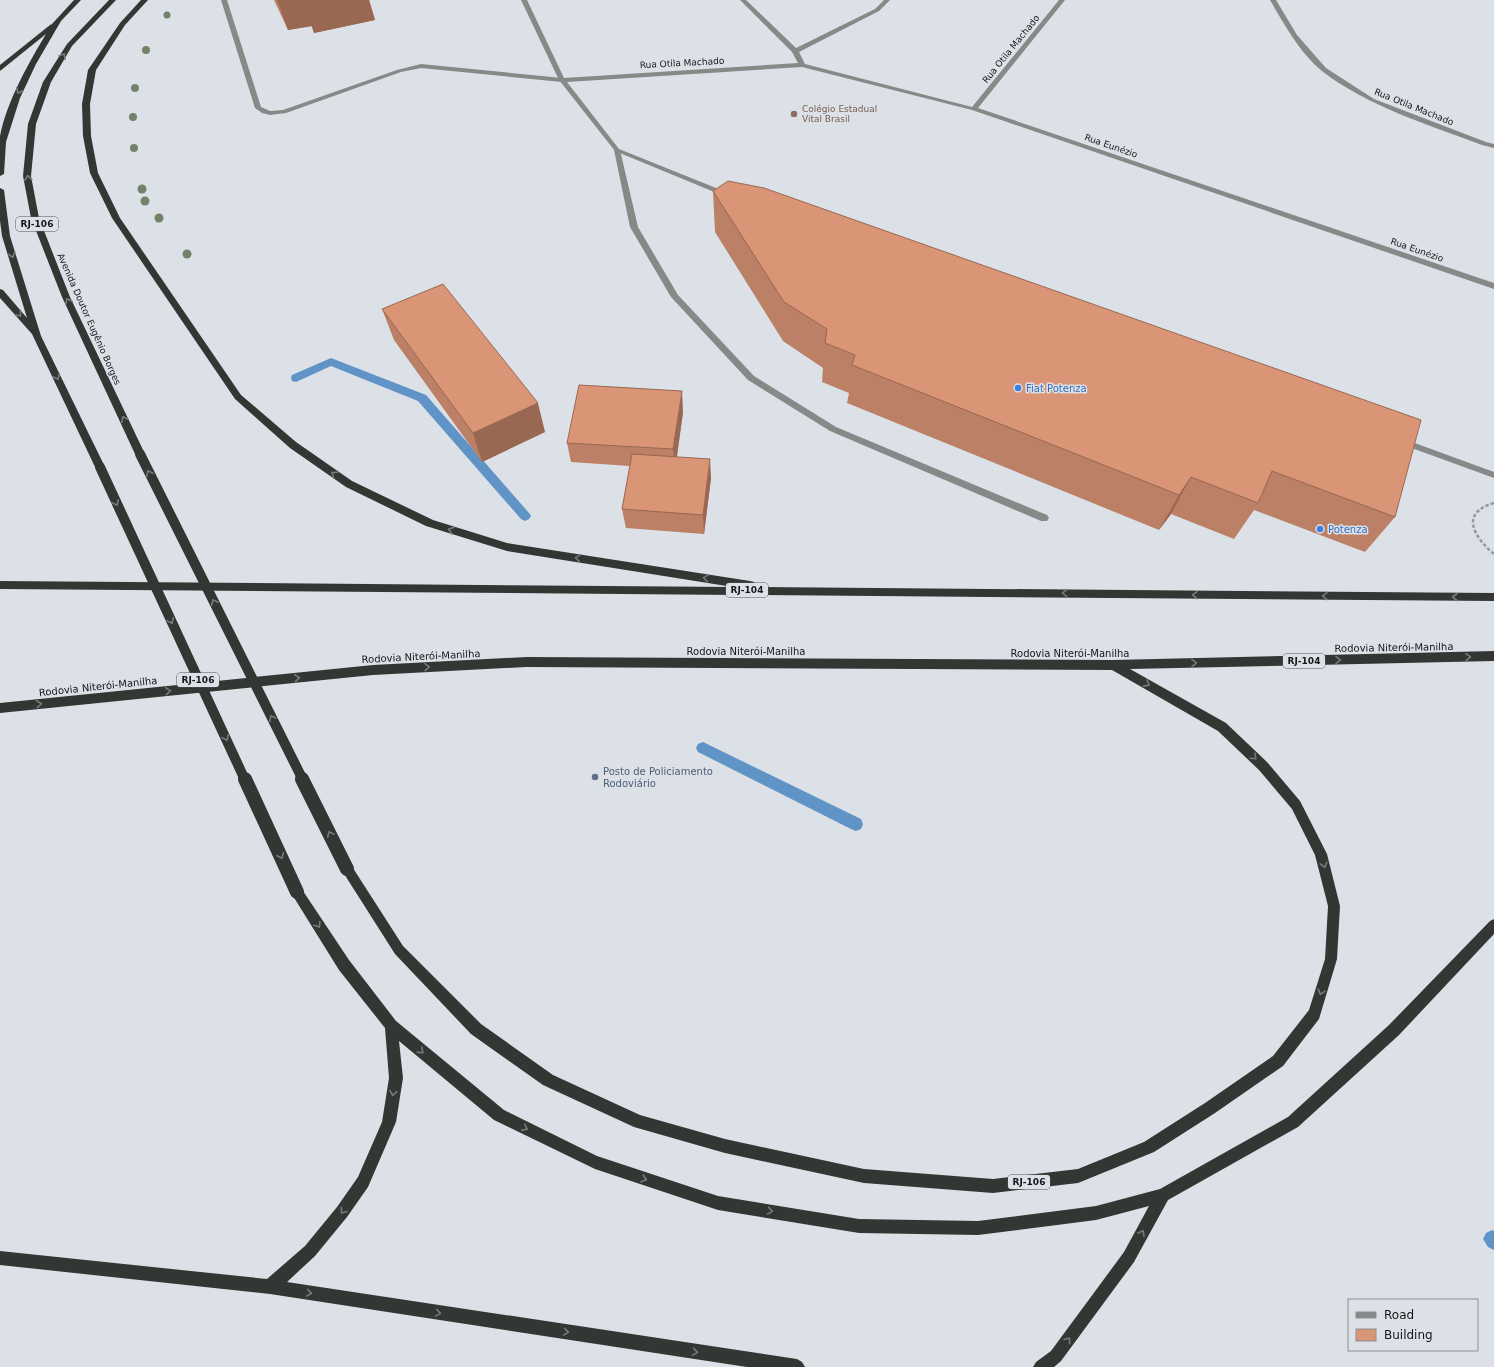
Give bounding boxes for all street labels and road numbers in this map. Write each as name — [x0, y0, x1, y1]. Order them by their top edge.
street label: Rua Otila Machado — [980, 13, 1042, 85]
street label: Rua Otila Machado — [639, 56, 725, 70]
street label: Rua Otila Machado — [1373, 87, 1456, 128]
street label: Rua Eunézio — [1083, 132, 1139, 160]
road number: RJ-106 — [16, 217, 58, 231]
street label: Rua Eunézio — [1389, 236, 1445, 264]
street label: Avenida Doutor Eugênio Borges — [55, 252, 123, 387]
road number: RJ-104 — [726, 583, 768, 597]
street label: Rodovia Niterói-Manilha — [1334, 641, 1454, 654]
street label: Rodovia Niterói-Manilha — [687, 646, 805, 657]
street label: Rodovia Niterói-Manilha — [361, 648, 481, 665]
street label: Rodovia Niterói-Manilha — [1011, 648, 1129, 659]
road number: RJ-104 — [1283, 654, 1325, 668]
road number: RJ-106 — [177, 673, 219, 687]
street label: Rodovia Niterói-Manilha — [38, 675, 158, 698]
road number: RJ-106 — [1008, 1175, 1050, 1189]

